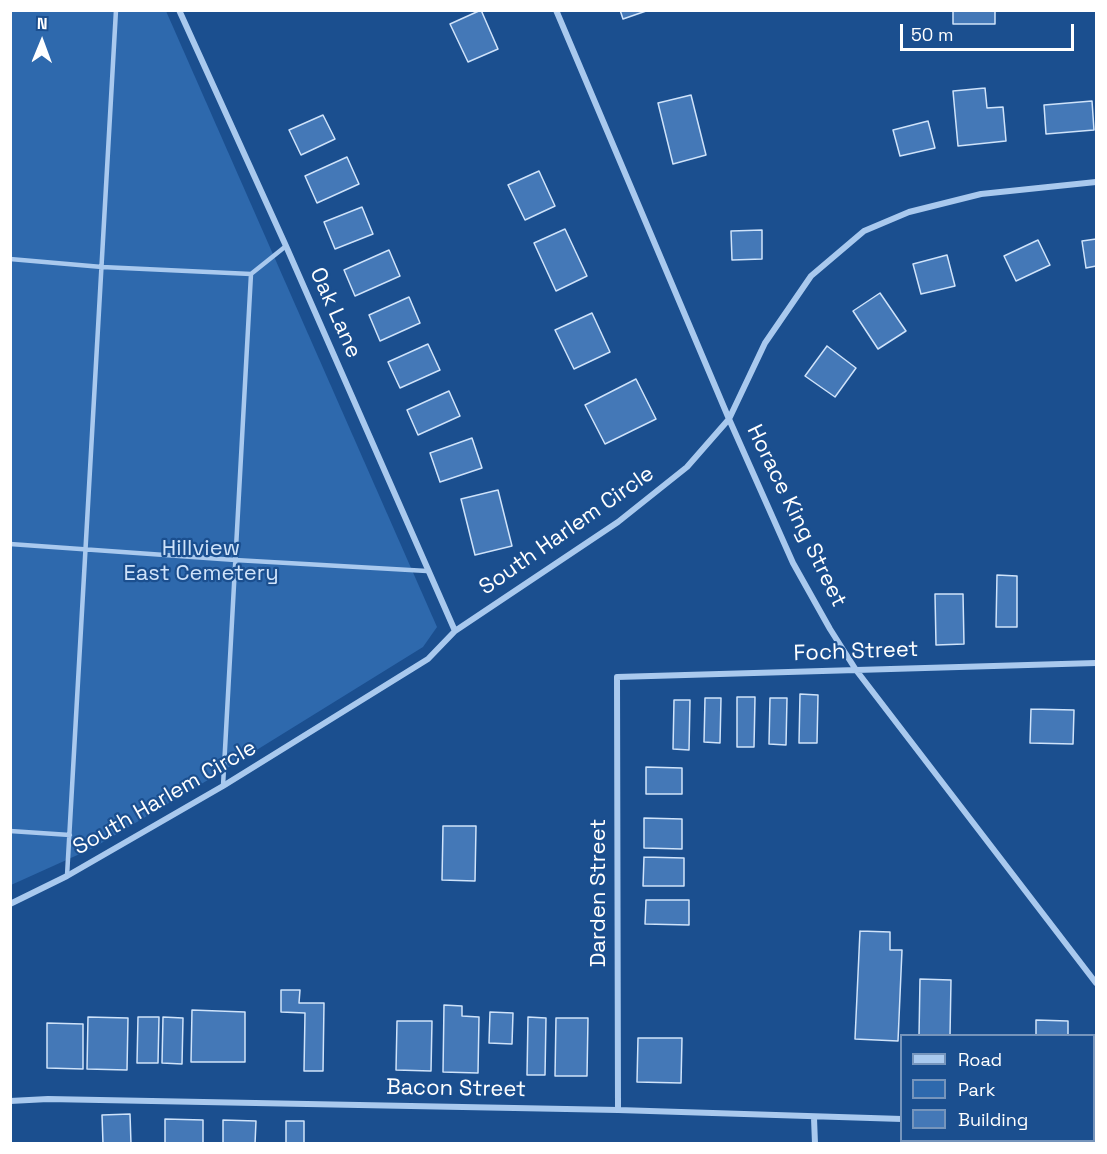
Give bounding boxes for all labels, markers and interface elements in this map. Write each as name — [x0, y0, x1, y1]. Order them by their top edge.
north arrow — [12, 12, 72, 72]
scale bar — [903, 12, 1077, 50]
text: N — [37, 13, 48, 34]
text: 50 m — [911, 23, 953, 46]
street label: Oak Lane — [303, 264, 367, 362]
street label: Horace King Street — [740, 421, 852, 611]
street label: South Harlem Circle — [475, 461, 659, 601]
park label: Hillview East Cemetery — [123, 536, 279, 588]
street label: Foch Street — [793, 637, 919, 667]
street label: South Harlem Circle — [69, 735, 261, 861]
street label: Darden Street — [586, 819, 612, 967]
legend — [900, 1034, 1095, 1142]
text: Road — [958, 1048, 1002, 1071]
street label: Bacon Street — [386, 1075, 526, 1103]
text: Park — [958, 1078, 995, 1101]
text: Building — [958, 1108, 1028, 1131]

